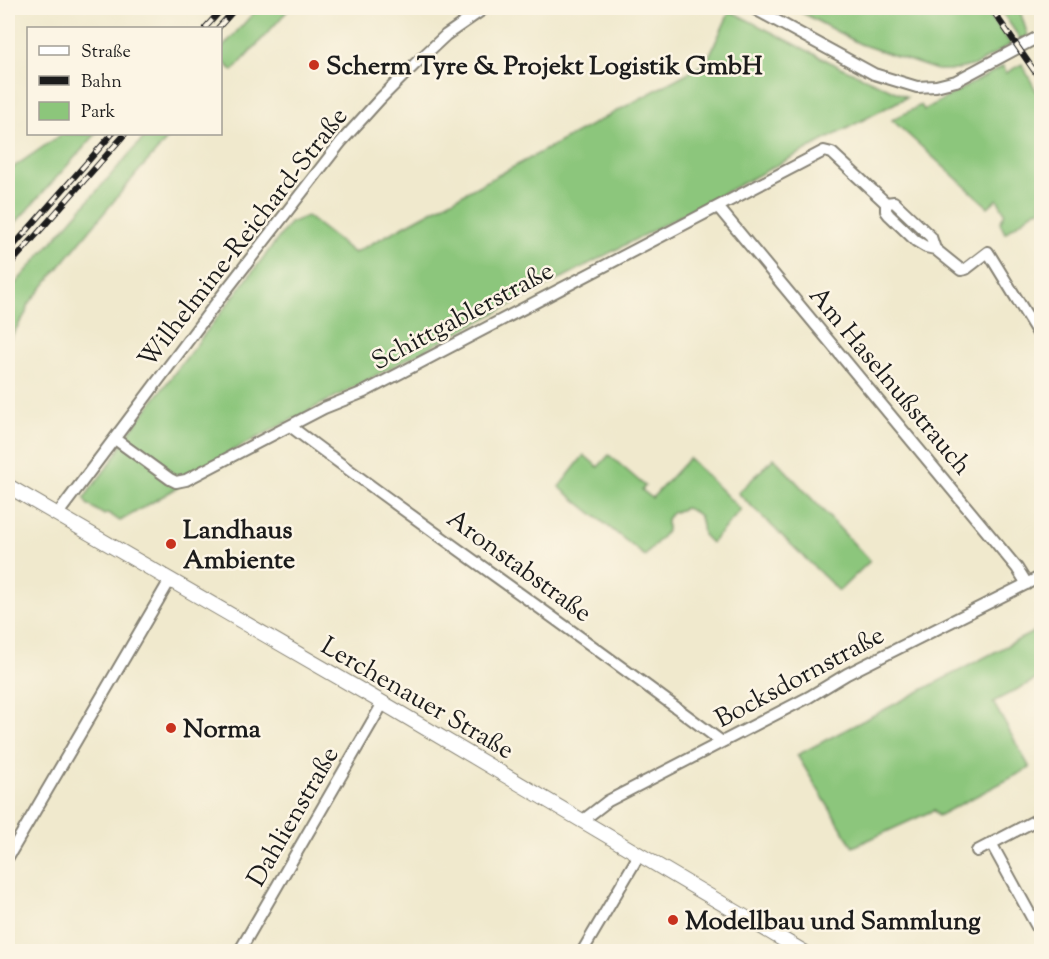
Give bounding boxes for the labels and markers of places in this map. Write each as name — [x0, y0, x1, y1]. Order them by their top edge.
place label: Scherm Tyre & Projekt Logistik GmbH — [326, 49, 763, 86]
marker: Scherm Tyre & Projekt Logistik GmbH — [307, 58, 321, 72]
place label: Landhaus Ambiente — [183, 513, 295, 580]
marker: Landhaus Ambiente — [164, 537, 178, 551]
place label: Norma — [183, 712, 261, 749]
marker: Norma — [164, 721, 178, 735]
place label: Modellbau und Sammlung — [685, 904, 981, 941]
marker: Modellbau und Sammlung — [666, 913, 680, 927]

